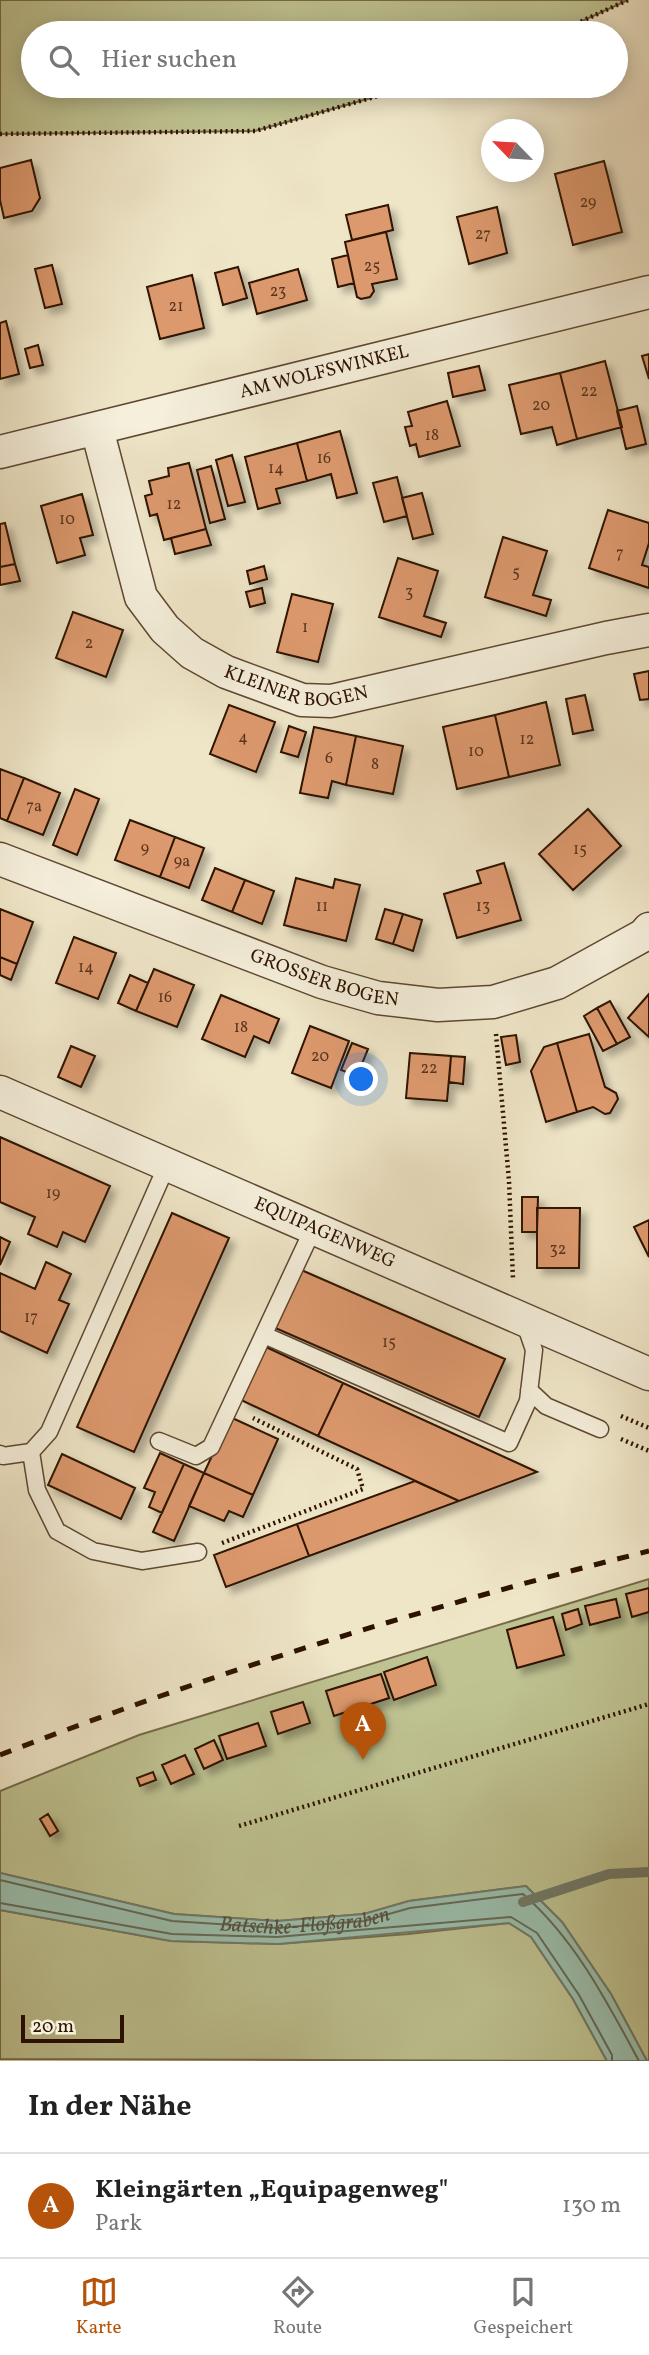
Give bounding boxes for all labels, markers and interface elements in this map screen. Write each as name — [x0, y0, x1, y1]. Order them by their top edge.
search box — [21, 21, 628, 98]
icon: search — [45, 41, 83, 79]
text: Hier suchen — [101, 42, 237, 78]
north arrow — [481, 119, 544, 182]
house number: 29 — [580, 192, 596, 214]
house number: 27 — [475, 224, 491, 246]
house number: 25 — [364, 256, 380, 278]
house number: 23 — [270, 281, 286, 303]
house number: 21 — [169, 296, 183, 318]
street label: AM WOLFSWINKEL — [237, 339, 412, 405]
house number: 22 — [580, 381, 598, 403]
house number: 20 — [532, 395, 550, 417]
house number: 18 — [425, 425, 439, 447]
house number: 16 — [317, 448, 331, 470]
house number: 14 — [268, 458, 284, 480]
house number: 12 — [167, 494, 181, 516]
house number: 10 — [59, 509, 75, 531]
house number: 7 — [616, 543, 624, 565]
house number: 5 — [512, 562, 520, 584]
house number: 3 — [405, 582, 413, 604]
house number: 1 — [302, 617, 308, 639]
house number: 2 — [85, 633, 93, 655]
street label: KLEINER BOGEN — [220, 659, 371, 714]
house number: 4 — [238, 727, 248, 749]
house number: 12 — [520, 729, 534, 751]
house number: 10 — [468, 741, 484, 763]
house number: 6 — [325, 748, 333, 770]
house number: 8 — [371, 754, 379, 776]
house number: 7a — [26, 796, 42, 818]
house number: 9 — [141, 838, 149, 860]
house number: 15 — [573, 839, 587, 861]
house number: 9a — [174, 851, 190, 873]
house number: 11 — [316, 896, 328, 918]
house number: 13 — [476, 896, 490, 918]
street label: GROSSER BOGEN — [246, 943, 400, 1013]
house number: 14 — [78, 957, 94, 979]
house number: 16 — [158, 987, 172, 1009]
house number: 18 — [234, 1017, 248, 1039]
house number: 20 — [311, 1046, 329, 1068]
house number: 22 — [420, 1058, 438, 1080]
your location — [344, 1062, 378, 1096]
house number: 19 — [46, 1183, 60, 1205]
street label: EQUIPAGENWEG — [250, 1191, 399, 1275]
house number: 32 — [550, 1239, 566, 1261]
house number: 17 — [24, 1307, 38, 1329]
house number: 15 — [382, 1332, 396, 1354]
pin: A — [340, 1702, 386, 1760]
water label: Batschke‐Floßgraben — [218, 1900, 393, 1943]
scale bar — [21, 2012, 124, 2044]
text: 20 m — [32, 2014, 74, 2040]
text: In der Nähe — [28, 2086, 192, 2128]
text: Kleingärten „Equipagenweg" — [95, 2172, 448, 2208]
text: A — [43, 2190, 59, 2222]
text: 130 m — [562, 2190, 621, 2222]
text: Park — [95, 2208, 142, 2240]
tab: Karte — [76, 2273, 122, 2341]
tab: Route — [273, 2273, 322, 2341]
tab: Gespeichert — [474, 2273, 573, 2341]

